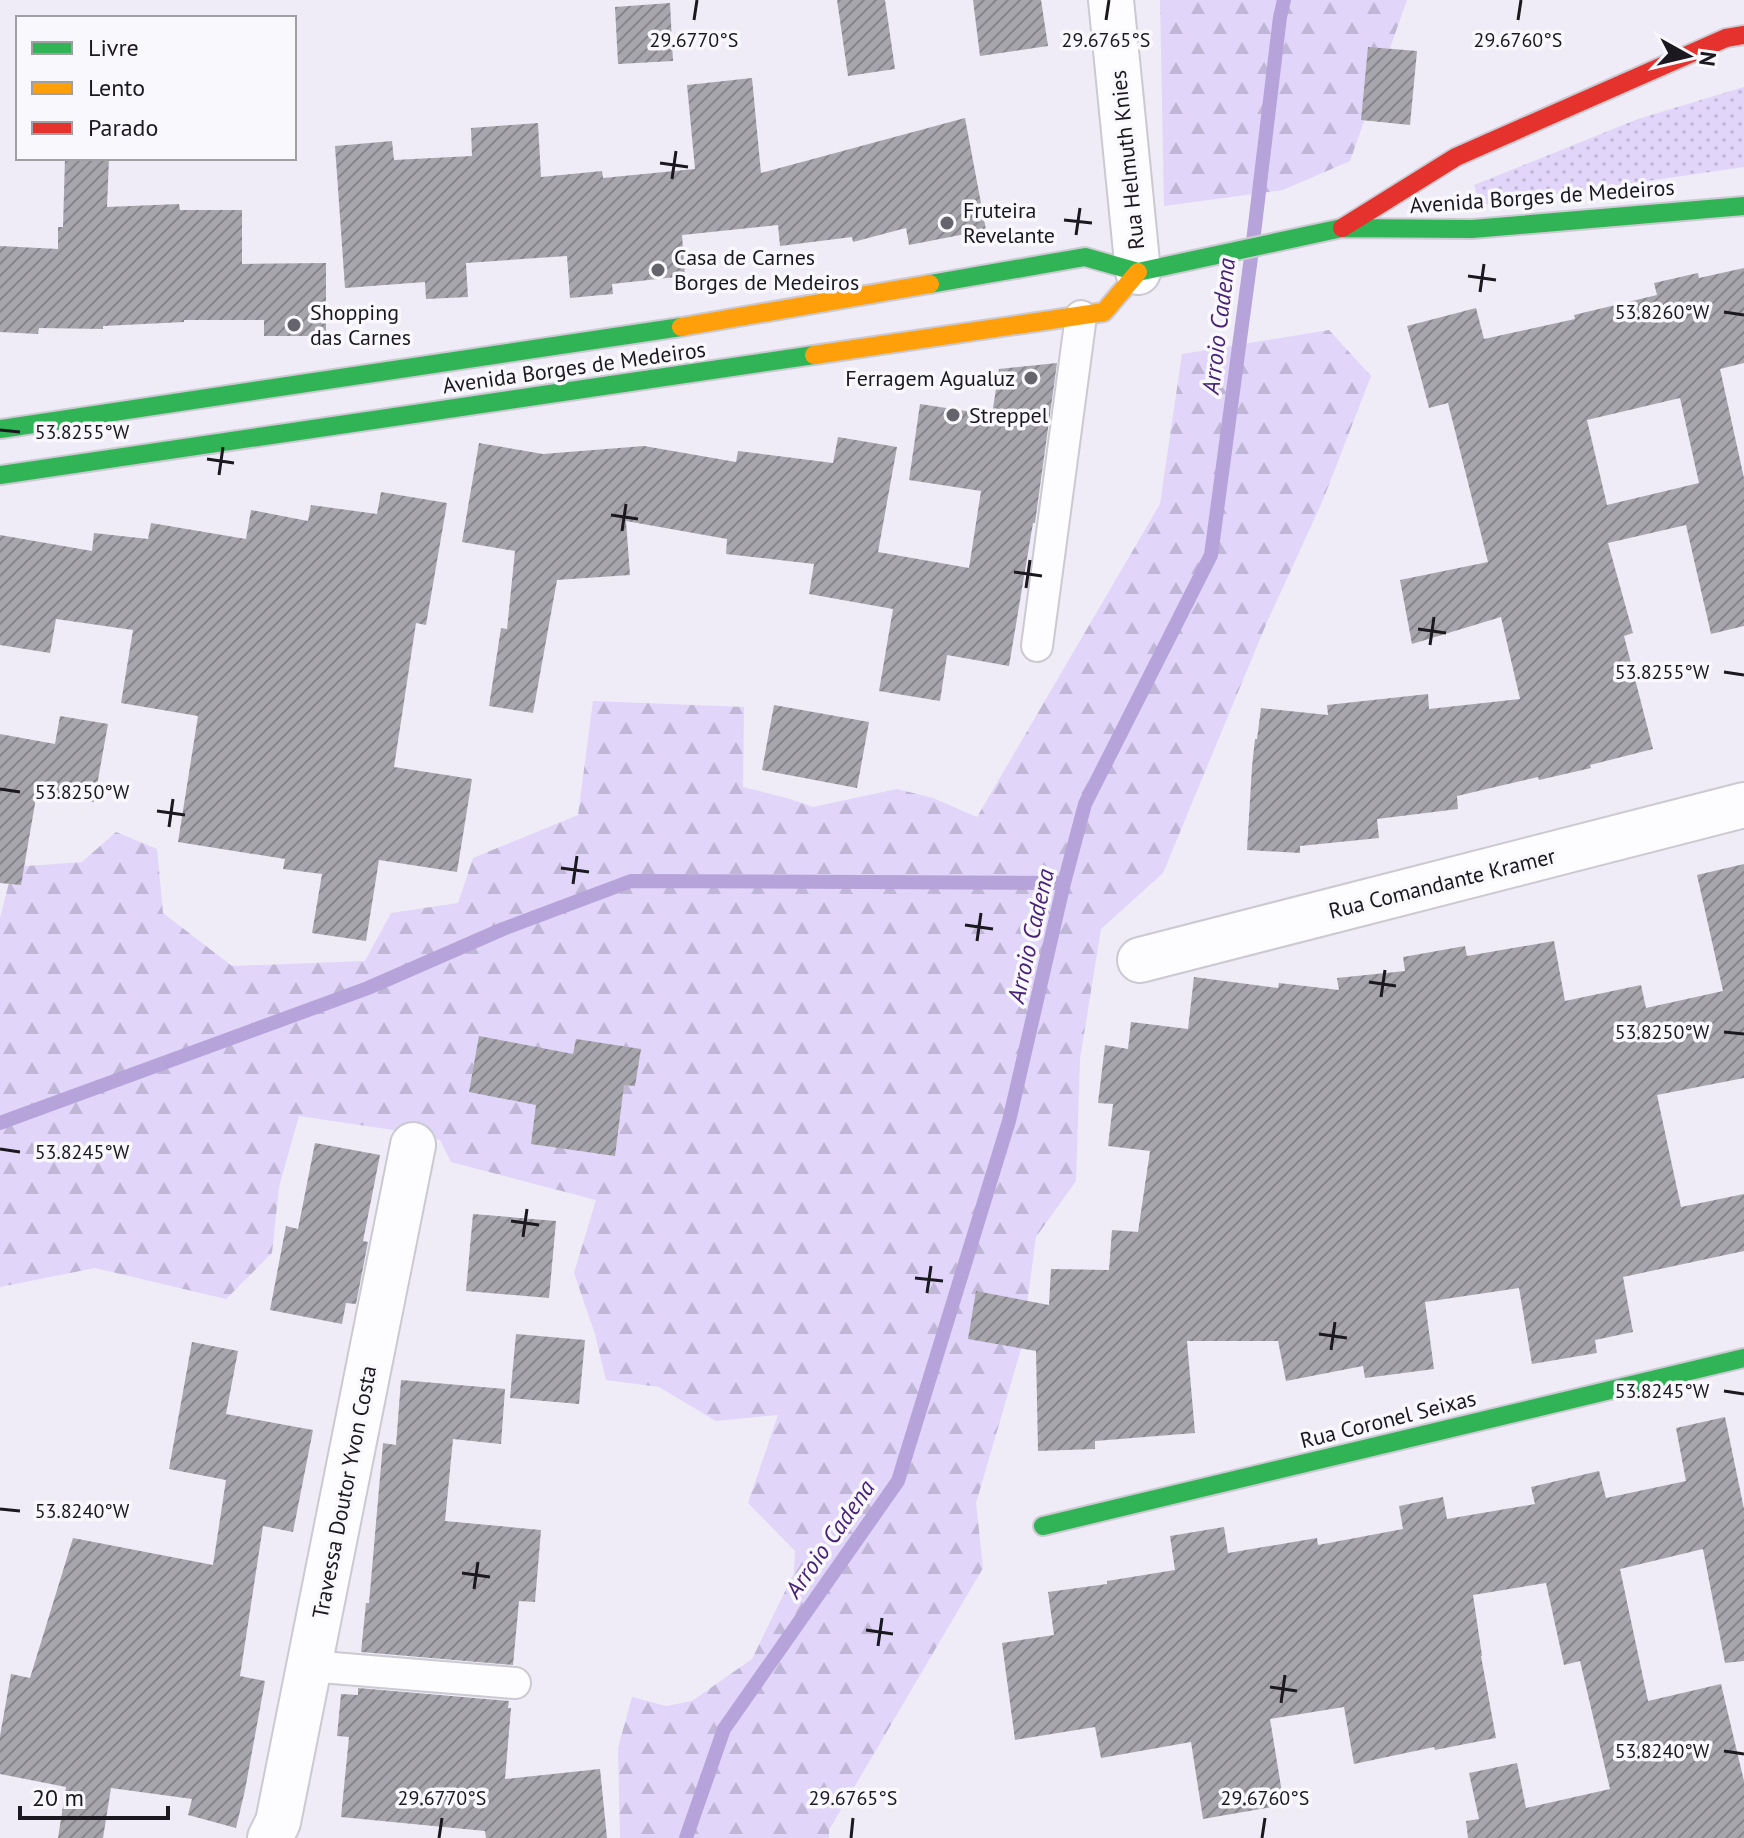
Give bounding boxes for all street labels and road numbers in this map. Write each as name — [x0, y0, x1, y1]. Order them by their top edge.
street label: Rua Helmuth Knies — [1104, 69, 1150, 251]
street label: Avenida Borges de Medeiros — [1409, 173, 1675, 219]
street label: Avenida Borges de Medeiros — [441, 335, 707, 399]
street label: Rua Comandante Kramer — [1326, 841, 1559, 925]
street label: Travessa Doutor Yvon Costa — [306, 1363, 382, 1621]
street label: Rua Coronel Seixas — [1297, 1384, 1479, 1454]

